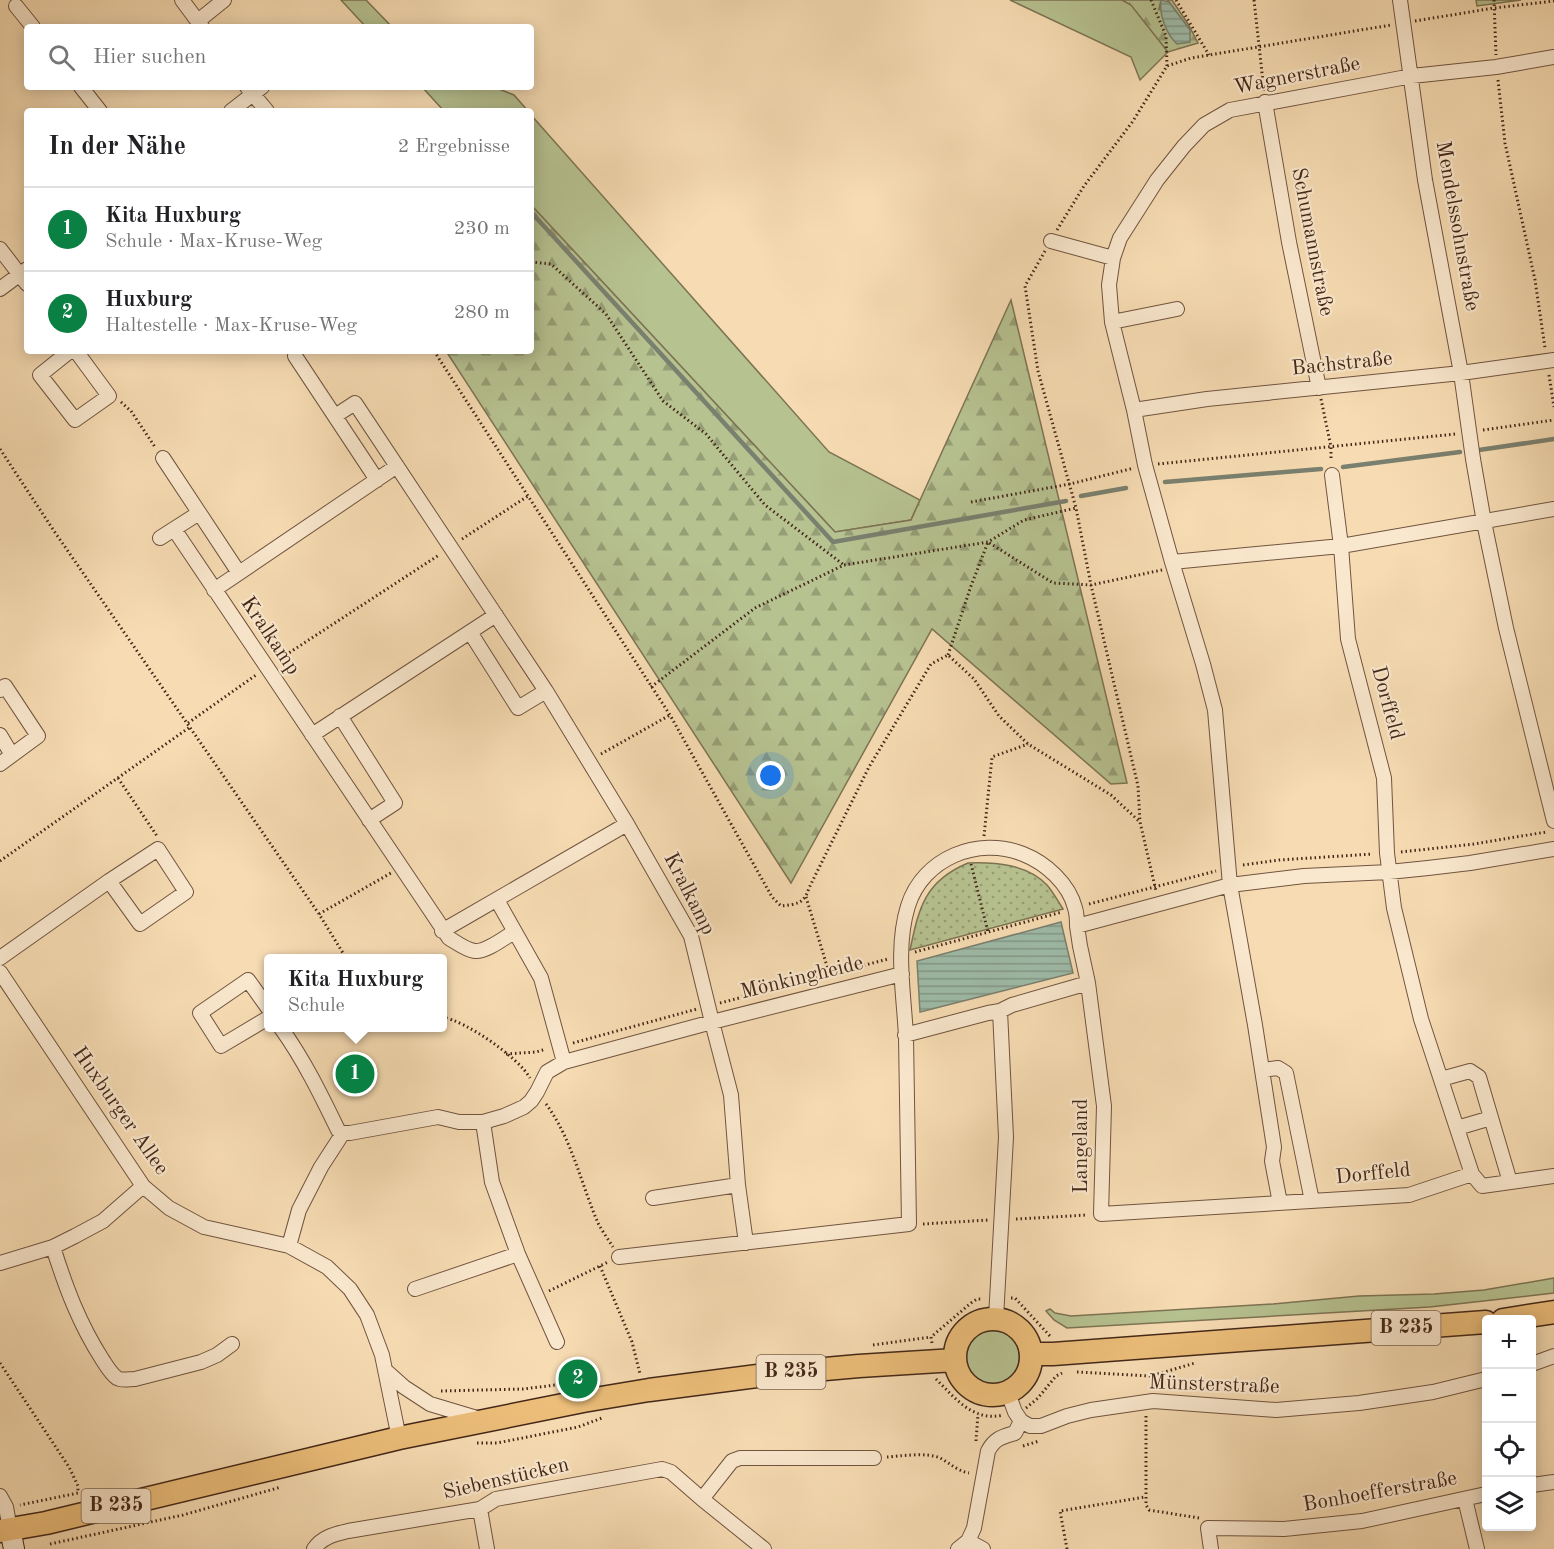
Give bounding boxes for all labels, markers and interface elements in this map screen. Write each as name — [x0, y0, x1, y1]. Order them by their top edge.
search box — [24, 24, 534, 90]
icon: search — [45, 41, 78, 74]
text: Hier suchen — [93, 46, 206, 68]
street label: Wagnerstraße — [1232, 53, 1362, 99]
text: In der Nähe — [48, 134, 186, 160]
text: 2 Ergebnisse — [398, 137, 510, 157]
street label: Mendelssohnstraße — [1432, 139, 1482, 313]
street label: Schumannstraße — [1287, 166, 1337, 318]
text: Kita Huxburg — [105, 205, 241, 227]
text: 1 — [62, 219, 73, 239]
text: 230 m — [454, 219, 510, 239]
text: Schule · Max-Kruse-Weg — [105, 232, 322, 252]
text: Huxburg — [105, 289, 192, 311]
text: 2 — [62, 303, 73, 323]
text: 280 m — [454, 303, 510, 323]
text: Haltestelle · Max-Kruse-Weg — [105, 316, 357, 336]
street label: Bachstraße — [1290, 348, 1394, 380]
street label: Kralkamp — [236, 593, 304, 679]
street label: Dorffeld — [1367, 664, 1407, 742]
your location — [756, 761, 785, 790]
street label: Kralkamp — [659, 849, 719, 939]
street label: Mönkingheide — [738, 953, 866, 1003]
popup — [264, 954, 447, 1032]
text: Kita Huxburg — [288, 969, 423, 991]
text: Schule — [288, 996, 345, 1016]
street label: Huxburger Allee — [68, 1043, 172, 1179]
pin: 1 — [336, 1052, 374, 1096]
street label: Langeland — [1071, 1098, 1092, 1194]
street label: Dorffeld — [1334, 1160, 1412, 1188]
road number: B 235 — [1372, 1311, 1440, 1345]
map controls — [1482, 1315, 1536, 1531]
button: + — [1482, 1315, 1536, 1369]
road number: B 235 — [756, 1355, 826, 1389]
pin: 2 — [558, 1356, 598, 1402]
button: − — [1482, 1369, 1536, 1423]
street label: Münsterstraße — [1148, 1372, 1280, 1398]
button: locate — [1482, 1423, 1536, 1477]
street label: Siebenstücken — [441, 1454, 571, 1504]
street label: Bonhoefferstraße — [1301, 1468, 1459, 1516]
button: layers — [1482, 1477, 1536, 1531]
road number: B 235 — [82, 1489, 150, 1523]

